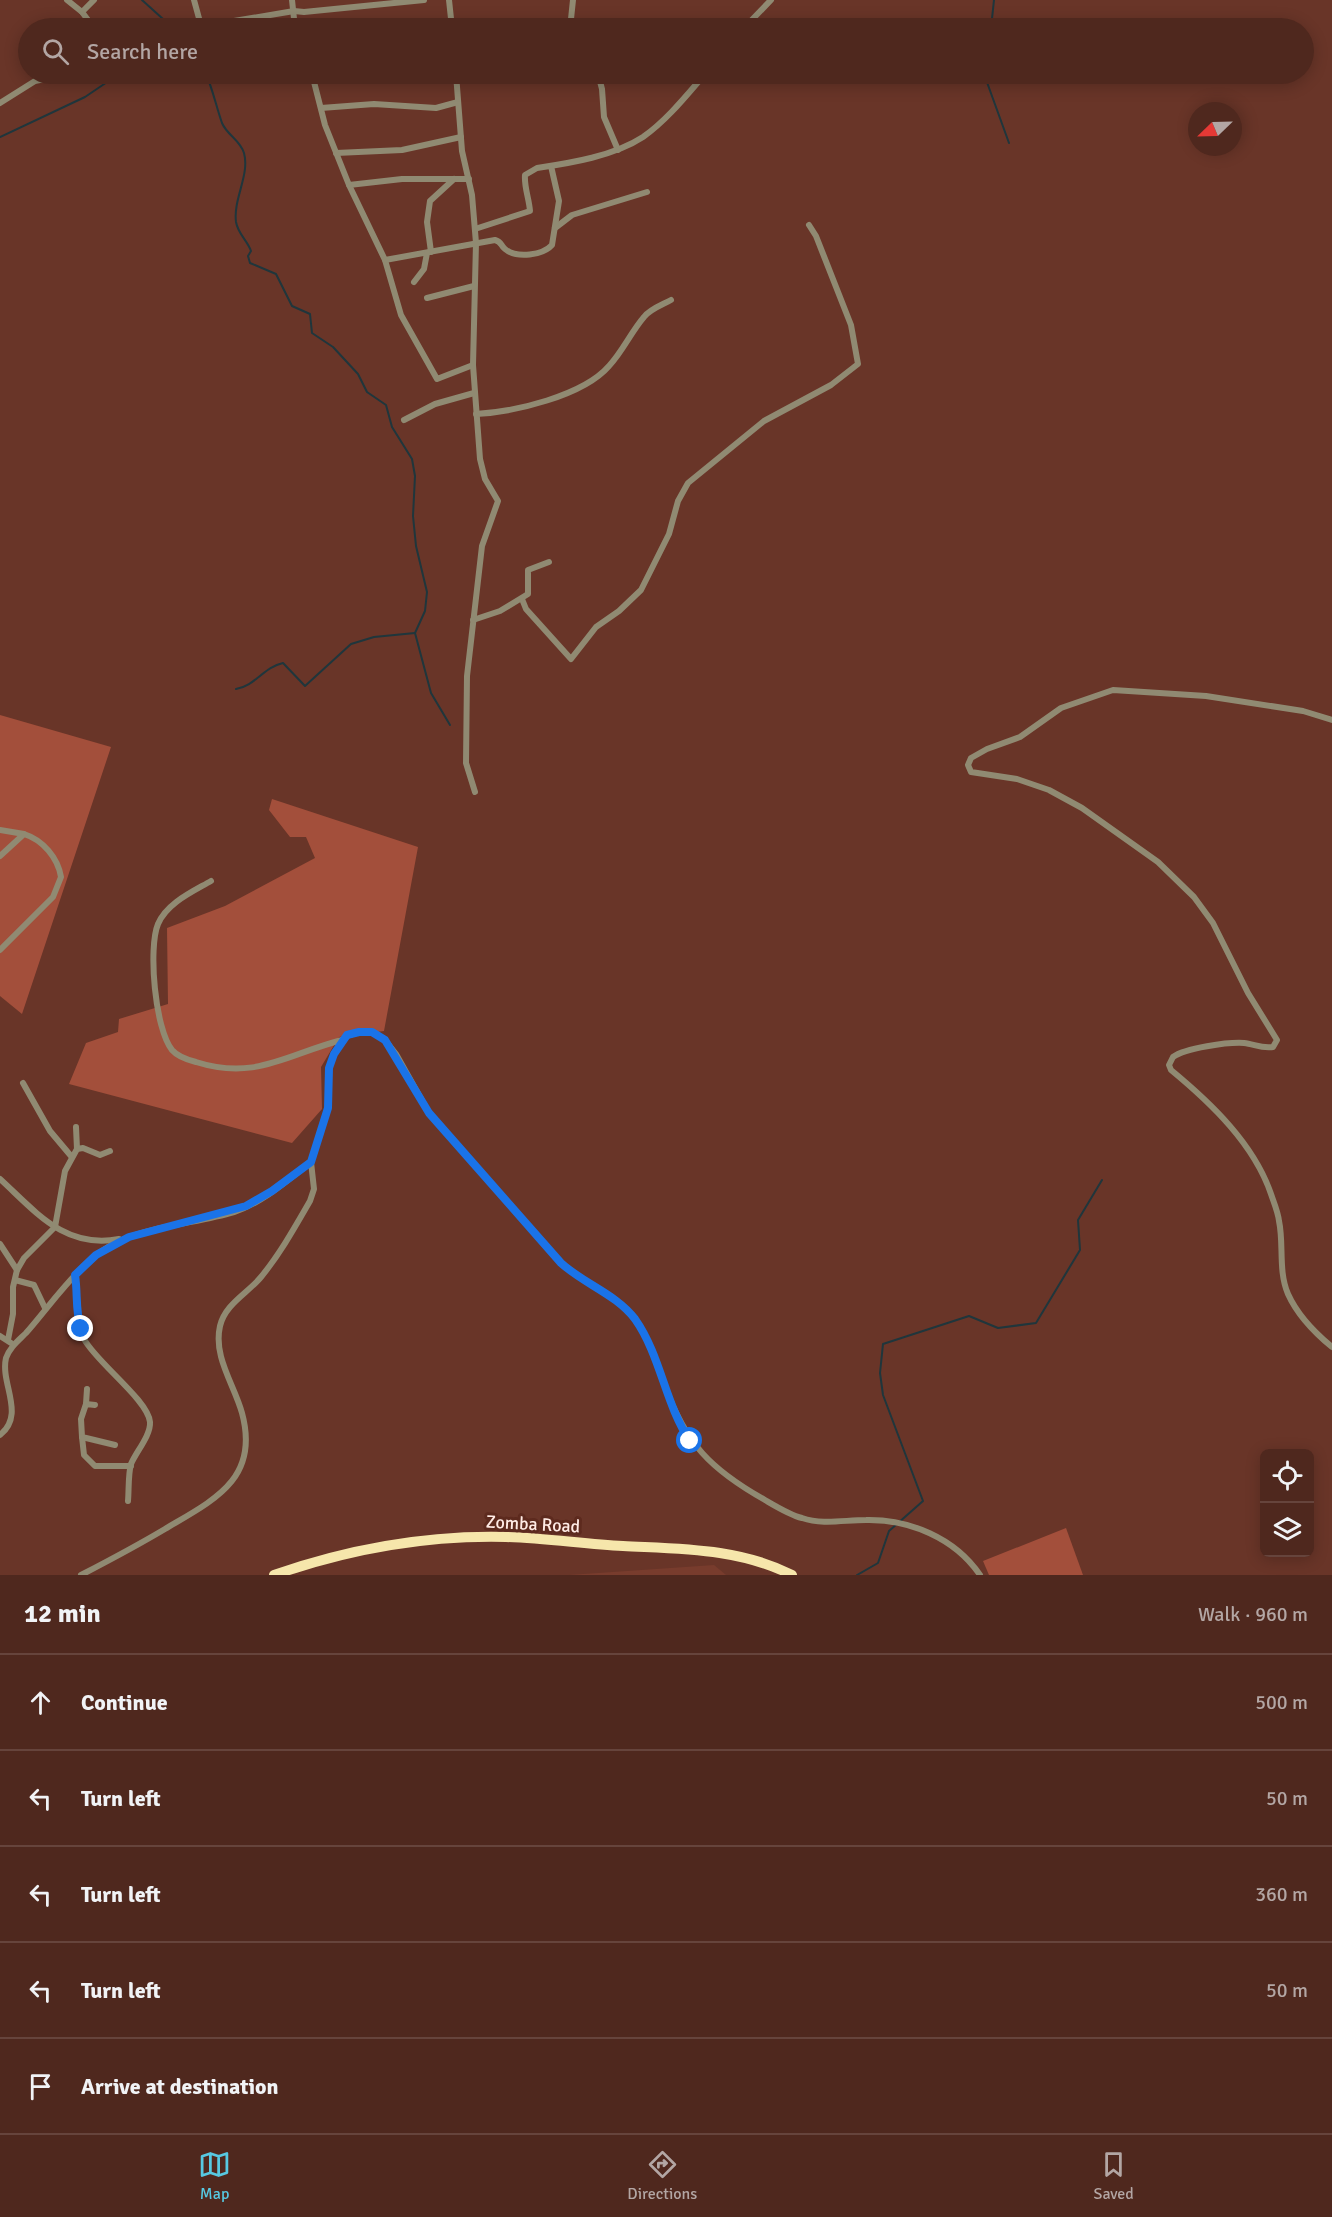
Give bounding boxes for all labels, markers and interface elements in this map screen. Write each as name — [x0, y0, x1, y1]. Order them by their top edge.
search box — [18, 18, 1314, 84]
icon: search — [39, 35, 72, 68]
text: Search here — [87, 38, 198, 65]
north arrow — [1188, 102, 1242, 156]
route end — [67, 1315, 93, 1341]
route start — [676, 1427, 702, 1453]
map controls — [1260, 1449, 1314, 1557]
button: locate — [1260, 1449, 1314, 1503]
button: layers — [1260, 1503, 1314, 1557]
street label: Zomba Road — [485, 1511, 581, 1537]
text: 12 min — [24, 1598, 101, 1630]
text: Walk · 960 m — [1198, 1602, 1308, 1627]
icon: ahead — [24, 1686, 57, 1719]
text: Continue — [81, 1689, 168, 1716]
text: 500 m — [1255, 1690, 1308, 1715]
icon: left — [24, 1782, 57, 1815]
text: Turn left — [81, 1785, 161, 1812]
text: 50 m — [1266, 1786, 1308, 1811]
icon: left — [24, 1878, 57, 1911]
text: Turn left — [81, 1881, 161, 1908]
text: 360 m — [1255, 1882, 1308, 1907]
icon: left — [24, 1974, 57, 2007]
text: Turn left — [81, 1977, 161, 2004]
text: 50 m — [1266, 1978, 1308, 2003]
icon: arrive — [24, 2070, 57, 2103]
text: Arrive at destination — [81, 2073, 278, 2100]
tab: Map — [198, 2148, 231, 2204]
tab: Directions — [627, 2148, 697, 2204]
tab: Saved — [1094, 2148, 1134, 2204]

